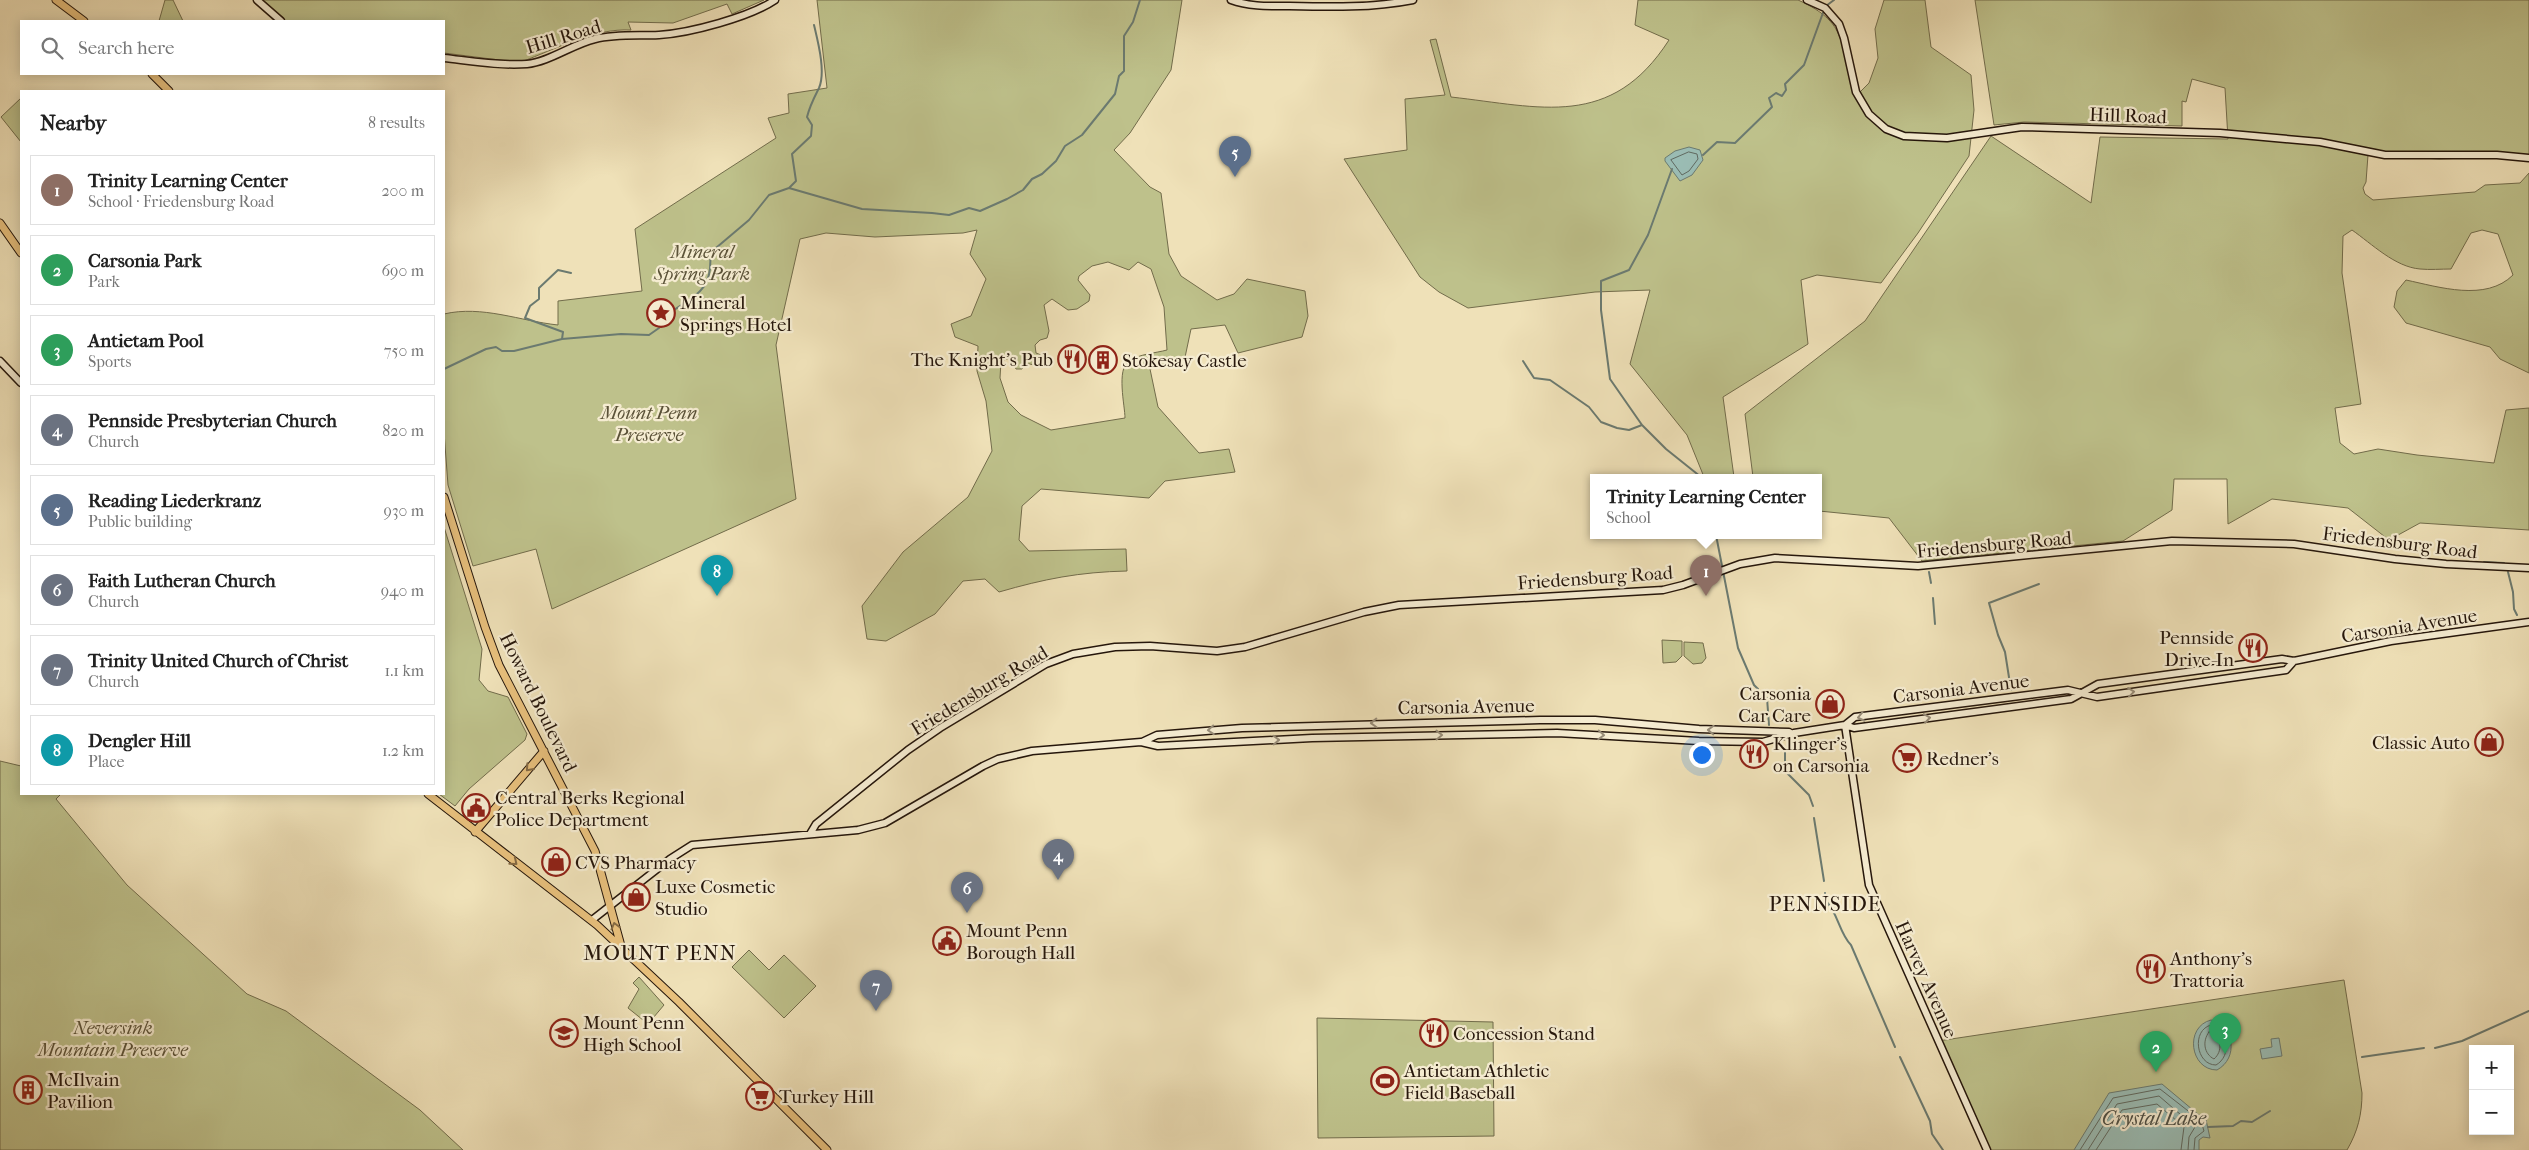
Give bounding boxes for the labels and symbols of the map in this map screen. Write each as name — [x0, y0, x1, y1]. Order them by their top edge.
street label: Hill Road — [523, 15, 604, 59]
street label: Hill Road — [2089, 104, 2168, 128]
pin: 5 — [1219, 136, 1251, 177]
park label: Mineral Spring Park — [653, 241, 750, 285]
place label: Mineral Springs Hotel — [680, 292, 792, 336]
place icon: Mineral Springs Hotel — [646, 298, 676, 328]
restaurant icon: The Knight's Pub — [1057, 344, 1087, 374]
building icon: Stokesay Castle — [1088, 345, 1118, 375]
place label: The Knight's Pub — [911, 349, 1053, 371]
place label: Stokesay Castle — [1122, 350, 1247, 372]
park label: Mount Penn Preserve — [599, 402, 697, 446]
street label: Friedensburg Road — [2321, 523, 2479, 563]
street label: Friedensburg Road — [1915, 527, 2073, 563]
pin: 8 — [701, 555, 733, 596]
pin: 1 — [1690, 555, 1722, 596]
street label: Friedensburg Road — [1516, 562, 1674, 594]
street label: Carsonia Avenue — [2340, 604, 2479, 648]
place label: Pennside Drive-In — [2159, 627, 2234, 671]
street label: Howard Boulevard — [495, 629, 582, 776]
restaurant icon: Pennside Drive-In — [2238, 633, 2268, 663]
street label: Friedensburg Road — [907, 641, 1053, 740]
street label: Carsonia Avenue — [1892, 670, 2030, 708]
place label: Carsonia Car Care — [1738, 683, 1811, 727]
one-way arrow — [2127, 688, 2135, 698]
shop icon: Carsonia Car Care — [1815, 689, 1845, 719]
street label: Carsonia Avenue — [1397, 695, 1535, 719]
one-way arrow — [1857, 711, 1866, 721]
one-way arrow — [1923, 713, 1932, 723]
one-way arrow — [1369, 718, 1377, 729]
one-way arrow — [1706, 724, 1714, 735]
one-way arrow — [1207, 725, 1215, 736]
shop icon: Classic Auto — [2474, 727, 2504, 757]
one-way arrow — [1435, 730, 1443, 740]
one-way arrow — [1598, 730, 1605, 740]
place label: Classic Auto — [2372, 732, 2470, 754]
place label: Klinger's on Carsonia — [1773, 733, 1869, 777]
one-way arrow — [1272, 734, 1280, 745]
restaurant icon: Klinger's on Carsonia — [1739, 739, 1769, 769]
your location — [1689, 742, 1715, 768]
supermarket icon: Redner's — [1892, 743, 1922, 773]
place label: Redner's — [1926, 748, 1999, 770]
one-way arrow — [526, 763, 535, 772]
place label: Central Berks Regional Police Department — [495, 787, 685, 831]
public building icon: Central Berks Regional Police Department — [461, 793, 491, 823]
pin: 4 — [1042, 839, 1074, 880]
shop icon: CVS Pharmacy — [541, 847, 571, 877]
place label: CVS Pharmacy — [575, 852, 697, 874]
one-way arrow — [508, 856, 517, 865]
pin: 6 — [951, 872, 983, 913]
place label: Luxe Cosmetic Studio — [655, 876, 775, 920]
shop icon: Luxe Cosmetic Studio — [621, 882, 651, 912]
district label: PENNSIDE — [1769, 892, 1881, 916]
street label: Harvey Avenue — [1890, 918, 1962, 1041]
place label: Mount Penn Borough Hall — [966, 920, 1075, 964]
one-way arrow — [611, 922, 621, 930]
public building icon: Mount Penn Borough Hall — [932, 926, 962, 956]
district label: MOUNT PENN — [583, 941, 737, 965]
place label: Anthony's Trattoria — [2169, 948, 2252, 992]
restaurant icon: Anthony's Trattoria — [2136, 954, 2166, 984]
pin: 7 — [860, 970, 892, 1011]
place label: Mount Penn High School — [583, 1012, 685, 1056]
pin: 3 — [2209, 1013, 2241, 1054]
park label: Neversink Mountain Preserve — [36, 1017, 189, 1061]
school or university icon: Mount Penn High School — [549, 1018, 579, 1048]
restaurant icon: Concession Stand — [1419, 1018, 1449, 1048]
place label: Concession Stand — [1453, 1023, 1595, 1045]
pin: 2 — [2140, 1031, 2172, 1072]
place label: Antietam Athletic Field Baseball — [1403, 1060, 1549, 1104]
sports icon: Antietam Athletic Field Baseball — [1370, 1066, 1400, 1096]
place label: McIlvain Pavilion — [47, 1069, 120, 1113]
building icon: McIlvain Pavilion — [13, 1075, 43, 1105]
supermarket icon: Turkey Hill — [745, 1081, 775, 1111]
place label: Turkey Hill — [779, 1086, 874, 1108]
water label: Crystal Lake — [2102, 1107, 2207, 1130]

